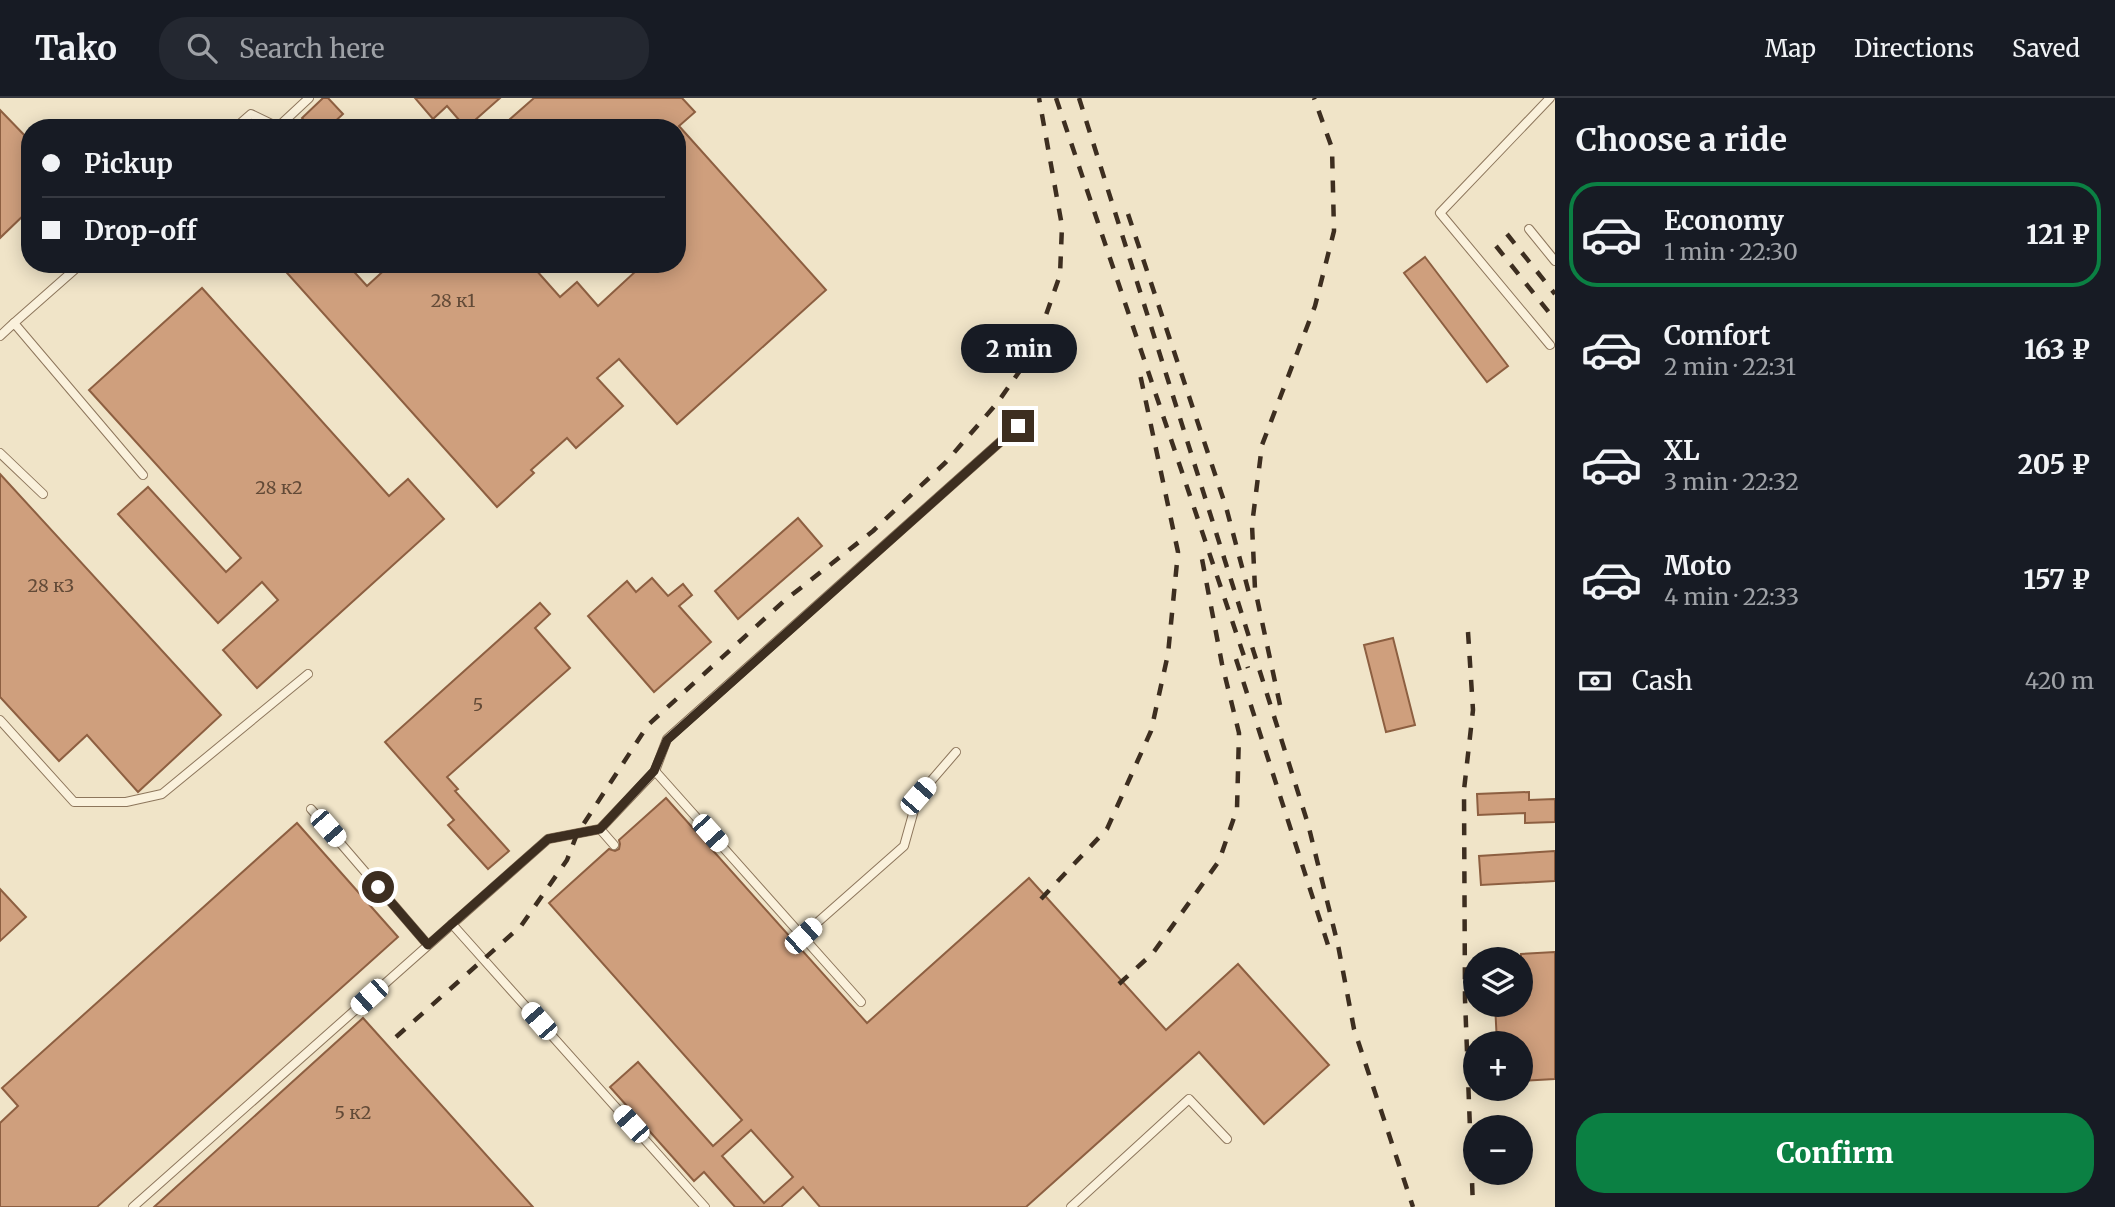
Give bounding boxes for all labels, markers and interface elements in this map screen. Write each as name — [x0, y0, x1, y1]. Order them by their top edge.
search box — [159, 17, 649, 80]
text: Tako — [35, 28, 117, 69]
icon: search — [183, 29, 221, 67]
text: Search here — [239, 32, 385, 65]
text: Map — [1765, 33, 1816, 64]
text: Directions — [1854, 33, 1974, 64]
text: Saved — [2012, 33, 2080, 64]
text: Choose a ride — [1576, 120, 1787, 160]
text: Pickup — [84, 147, 173, 180]
icon: car — [1580, 203, 1643, 266]
text: Economy — [1664, 204, 1784, 237]
text: Drop-off — [84, 214, 197, 247]
text: 121 ₽ — [2026, 218, 2090, 251]
text: 1 min · 22:30 — [1664, 237, 1798, 266]
house number: 28 к1 — [431, 289, 475, 312]
icon: car — [1580, 318, 1643, 381]
text: Comfort — [1664, 319, 1770, 352]
callout: 2 min — [960, 324, 1076, 374]
text: 163 ₽ — [2024, 333, 2090, 366]
text: 2 min — [986, 334, 1052, 363]
text: 2 min · 22:31 — [1664, 352, 1796, 381]
route end — [1002, 410, 1034, 442]
icon: car — [1580, 433, 1643, 496]
text: XL — [1664, 434, 1700, 467]
text: 205 ₽ — [2018, 448, 2090, 481]
text: 3 min · 22:32 — [1664, 467, 1799, 496]
house number: 28 к2 — [255, 476, 303, 499]
icon: car — [1580, 548, 1643, 611]
text: Moto — [1664, 549, 1731, 582]
text: 157 ₽ — [2024, 563, 2090, 596]
house number: 28 к3 — [28, 574, 74, 597]
text: 4 min · 22:33 — [1664, 582, 1799, 611]
icon: cash — [1576, 662, 1614, 700]
text: Cash — [1632, 664, 1693, 697]
text: 420 m — [2025, 666, 2094, 695]
house number: 5 — [473, 693, 483, 716]
car — [897, 773, 940, 819]
car — [307, 805, 350, 851]
car — [689, 810, 732, 856]
route start — [362, 871, 394, 903]
car — [781, 914, 826, 958]
map controls — [1463, 947, 1533, 1185]
button: layers — [1463, 947, 1533, 1017]
car — [347, 975, 392, 1019]
car — [518, 998, 561, 1044]
button: + — [1463, 1031, 1533, 1101]
house number: 5 к2 — [335, 1101, 371, 1124]
car — [610, 1101, 653, 1147]
button: Confirm — [1576, 1113, 2094, 1193]
button: − — [1463, 1115, 1533, 1185]

